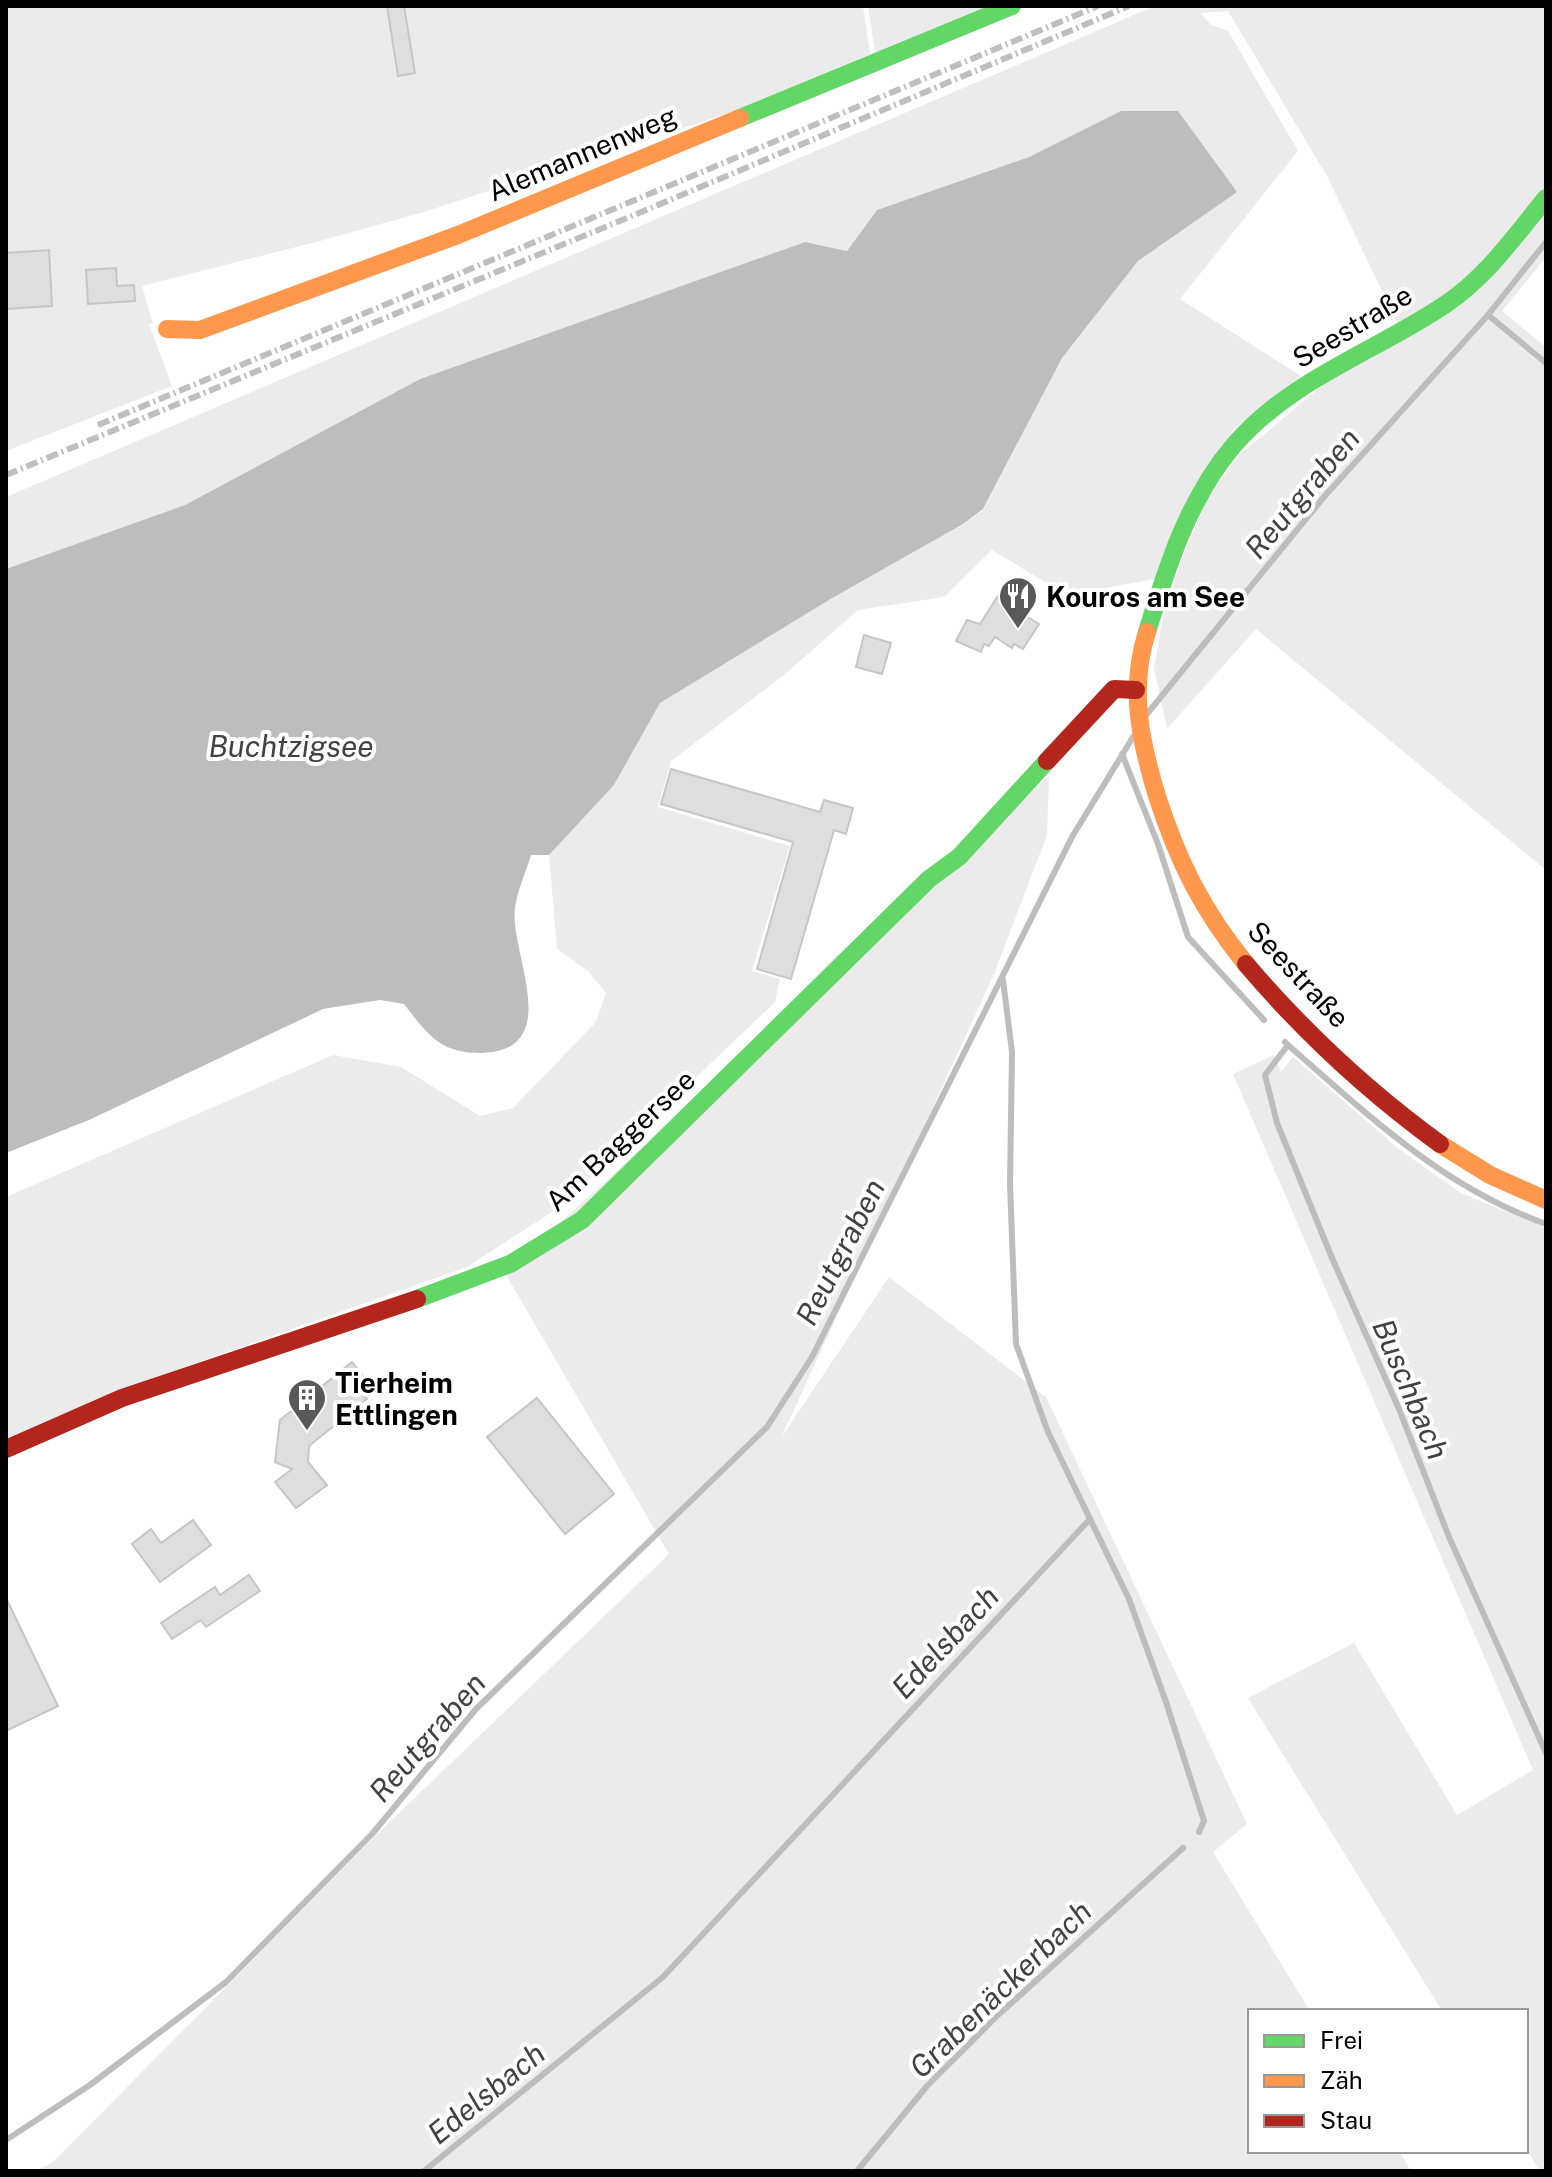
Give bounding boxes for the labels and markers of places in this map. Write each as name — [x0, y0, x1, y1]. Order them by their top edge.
restaurant icon: Kouros am See — [997, 575, 1039, 630]
place label: Kouros am See — [1046, 580, 1245, 613]
place label: Tierheim Ettlingen — [335, 1366, 458, 1431]
building icon: Tierheim Ettlingen — [286, 1377, 328, 1432]

